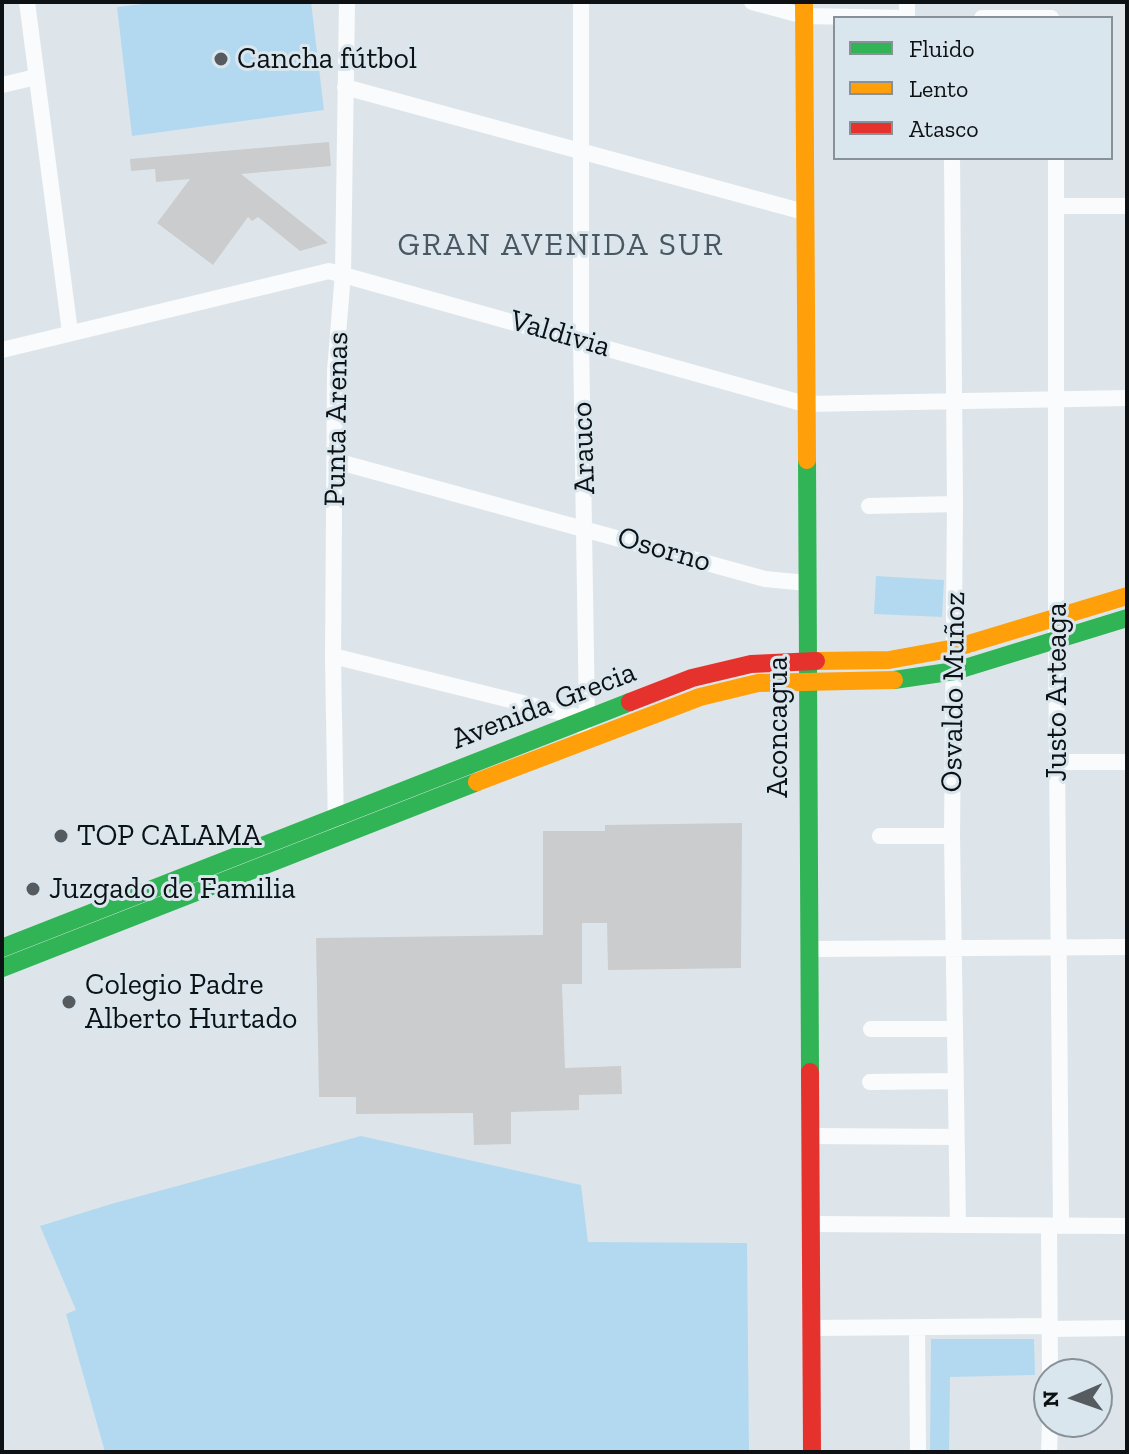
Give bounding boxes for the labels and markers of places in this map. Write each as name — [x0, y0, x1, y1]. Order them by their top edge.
place label: Cancha fútbol — [237, 41, 417, 77]
marker: Cancha fútbol — [212, 50, 230, 68]
place label: TOP CALAMA — [77, 818, 261, 854]
marker: TOP CALAMA — [52, 827, 70, 845]
place label: Juzgado de Familia — [49, 871, 296, 907]
marker: Juzgado de Familia — [24, 880, 42, 898]
place label: Colegio Padre Alberto Hurtado — [85, 967, 297, 1038]
marker: Colegio Padre Alberto Hurtado — [60, 993, 78, 1011]

